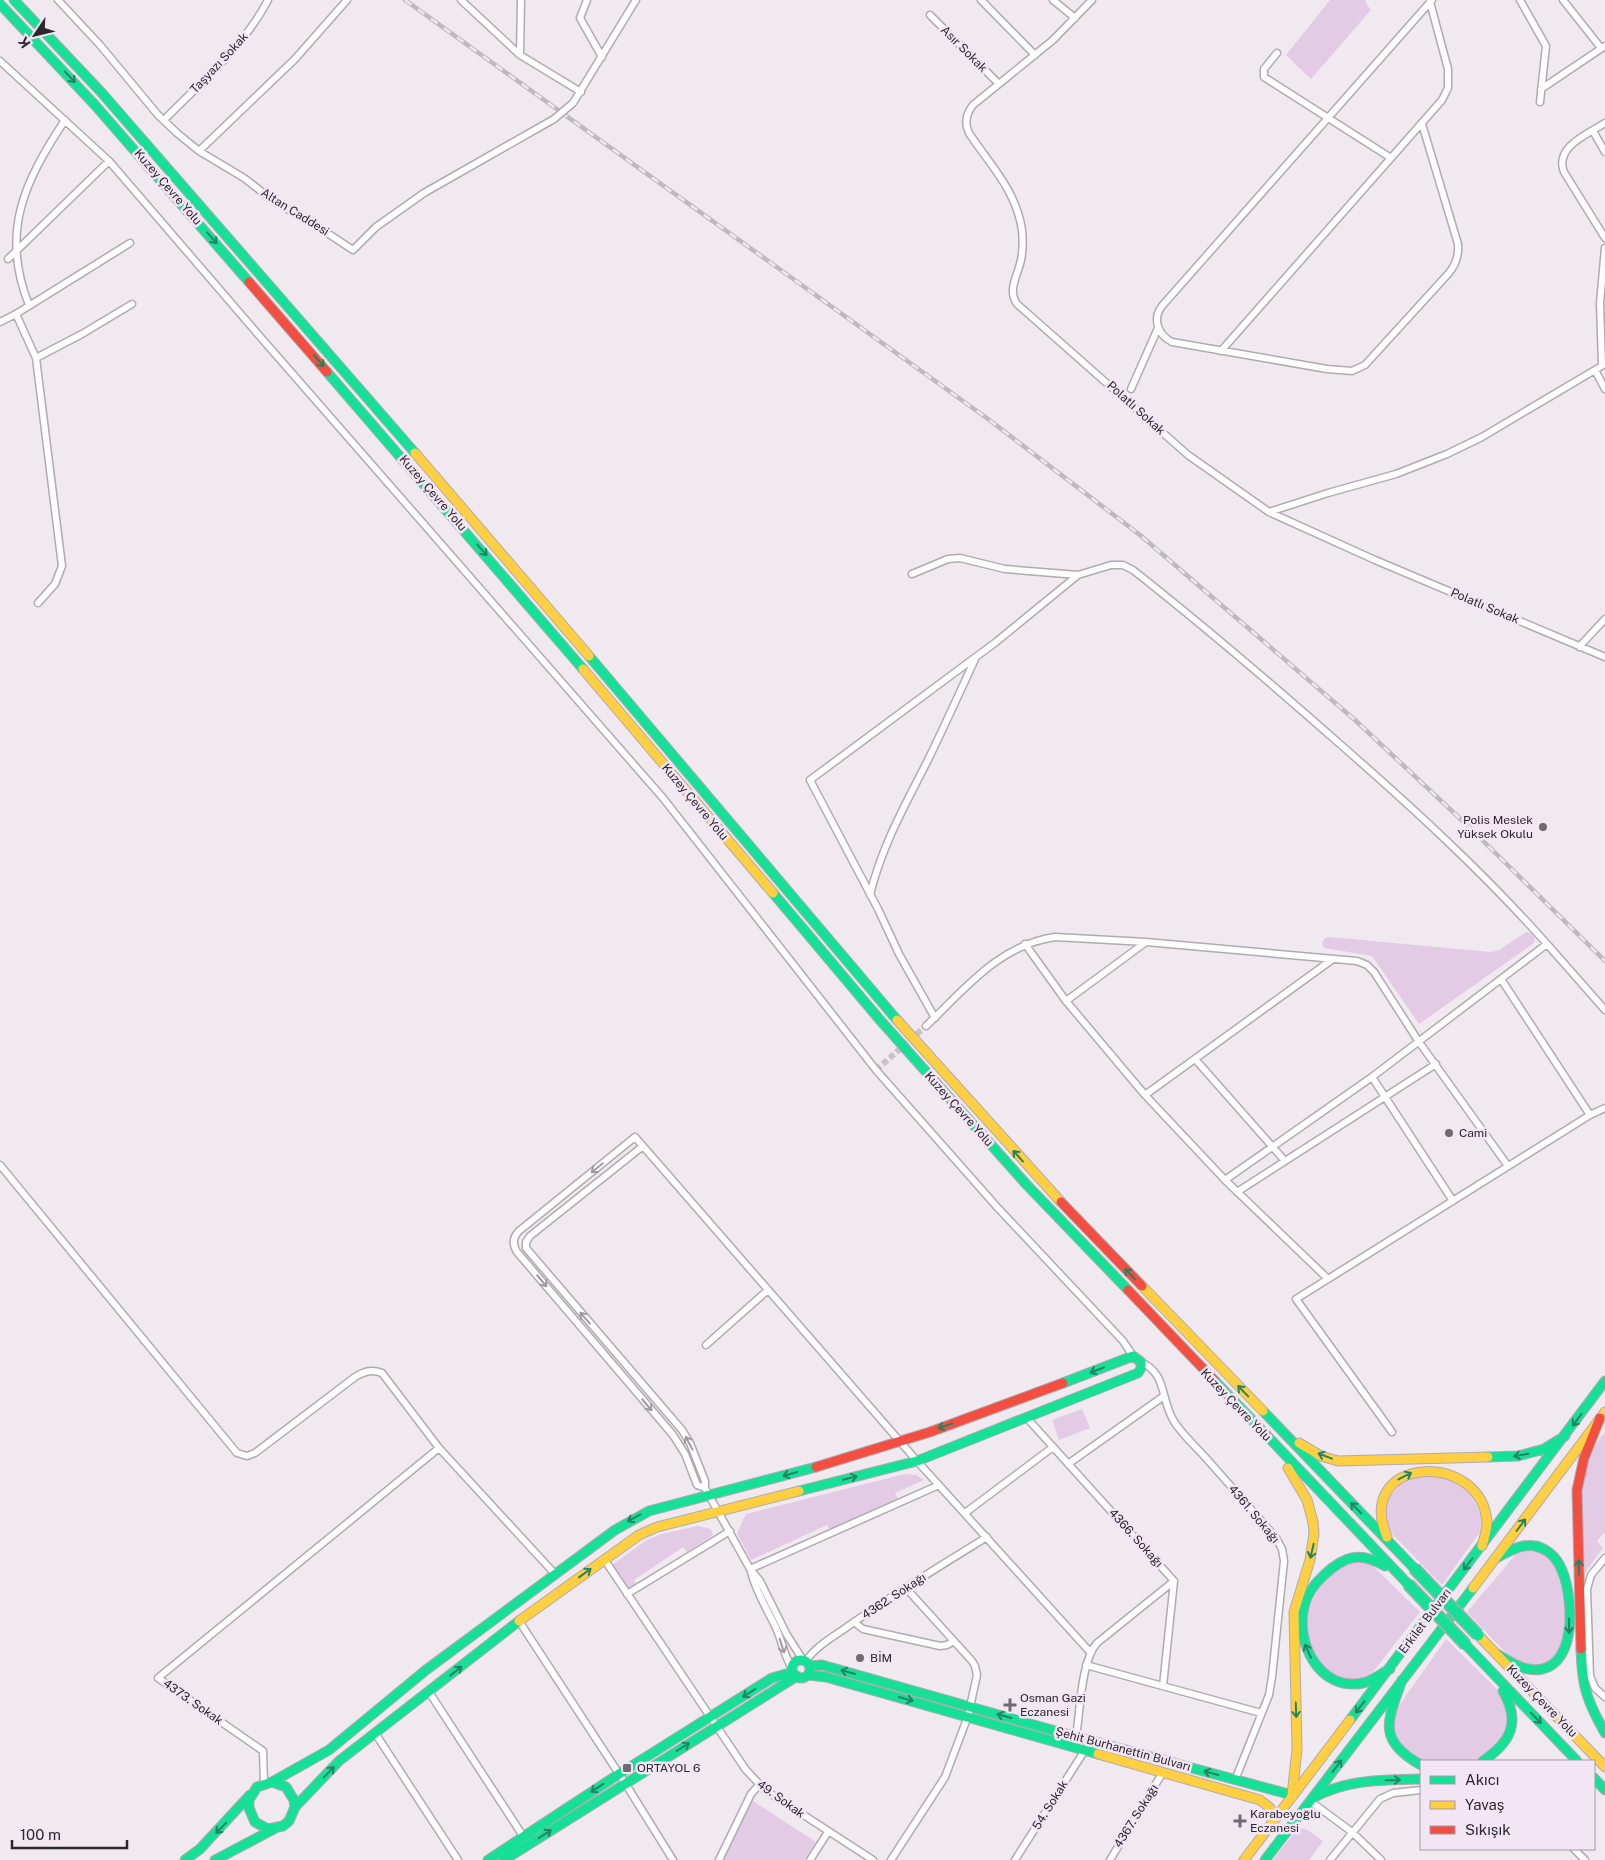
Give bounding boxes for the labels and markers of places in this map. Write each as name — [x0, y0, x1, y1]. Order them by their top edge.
place label: Polis Meslek Yüksek Okulu — [1457, 813, 1533, 841]
marker: Polis Meslek Yüksek Okulu — [1537, 821, 1549, 833]
place label: Cami — [1459, 1126, 1487, 1140]
marker: Cami — [1443, 1127, 1455, 1139]
place label: BİM — [870, 1651, 892, 1665]
marker: BİM — [854, 1652, 866, 1664]
place label: Osman Gazi Eczanesi — [1020, 1691, 1086, 1719]
marker: Osman Gazi Eczanesi — [1004, 1699, 1016, 1711]
place label: ORTAYOL 6 — [637, 1761, 701, 1775]
marker: ORTAYOL 6 — [621, 1762, 633, 1774]
place label: Karabeyoğlu Eczanesi — [1250, 1807, 1321, 1835]
marker: Karabeyoğlu Eczanesi — [1234, 1815, 1246, 1827]

